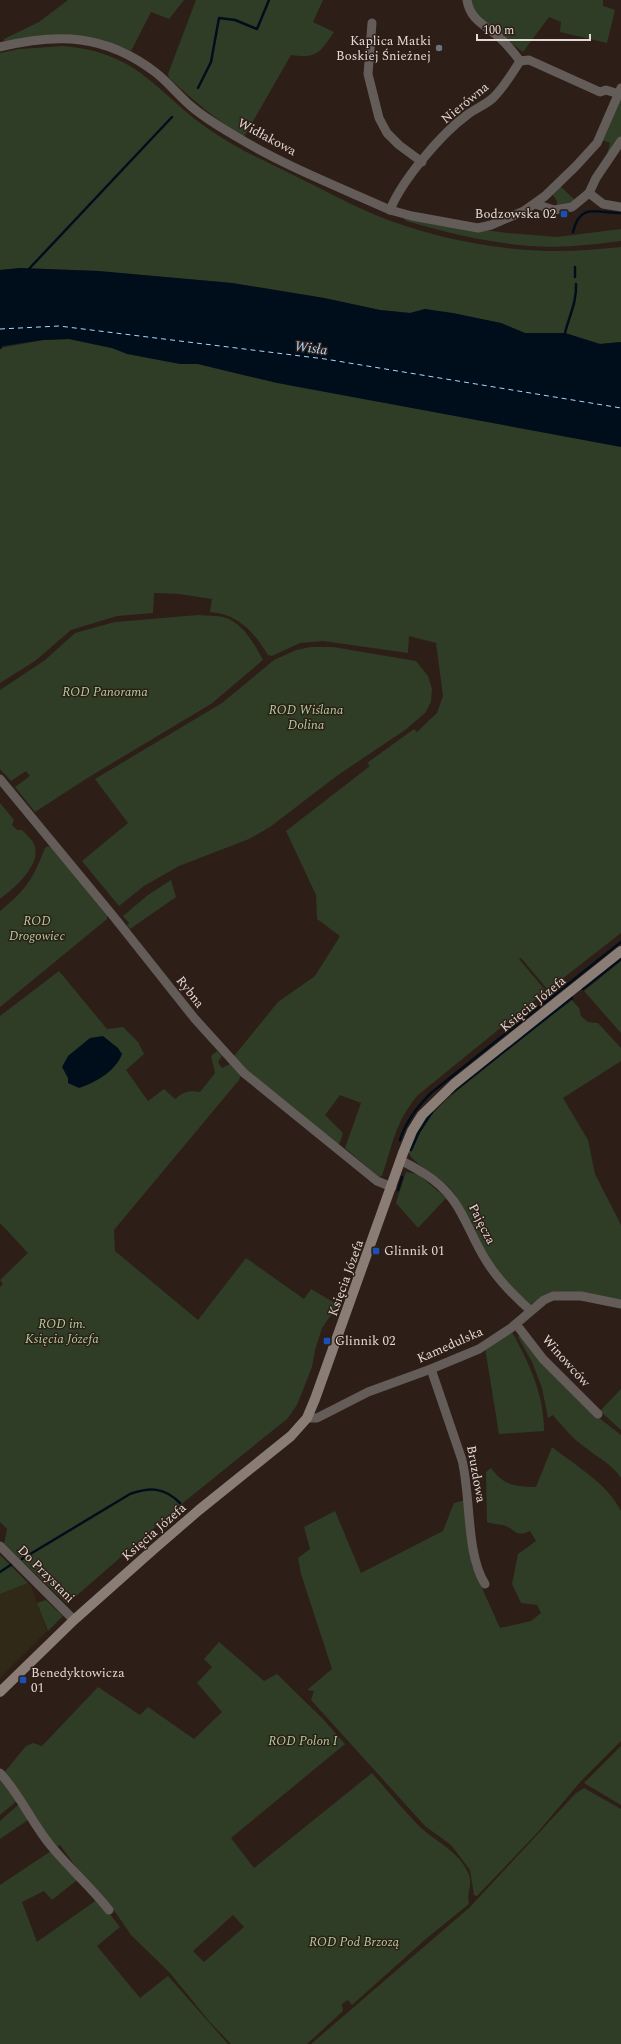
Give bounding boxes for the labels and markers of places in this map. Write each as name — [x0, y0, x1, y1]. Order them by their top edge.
place label: Kaplica Matki Boskiej Śnieżnej — [336, 31, 431, 66]
marker: Kaplica Matki Boskiej Śnieżnej — [434, 43, 444, 53]
place label: Bodzowska 02 — [475, 204, 556, 224]
marker: Bodzowska 02 — [559, 209, 569, 219]
place label: Glinnik 01 — [384, 1241, 445, 1261]
marker: Glinnik 01 — [371, 1246, 381, 1256]
place label: Glinnik 02 — [335, 1331, 396, 1351]
marker: Glinnik 02 — [322, 1336, 332, 1346]
place label: Benedyktowicza 01 — [31, 1663, 125, 1698]
marker: Benedyktowicza 01 — [18, 1675, 28, 1685]

